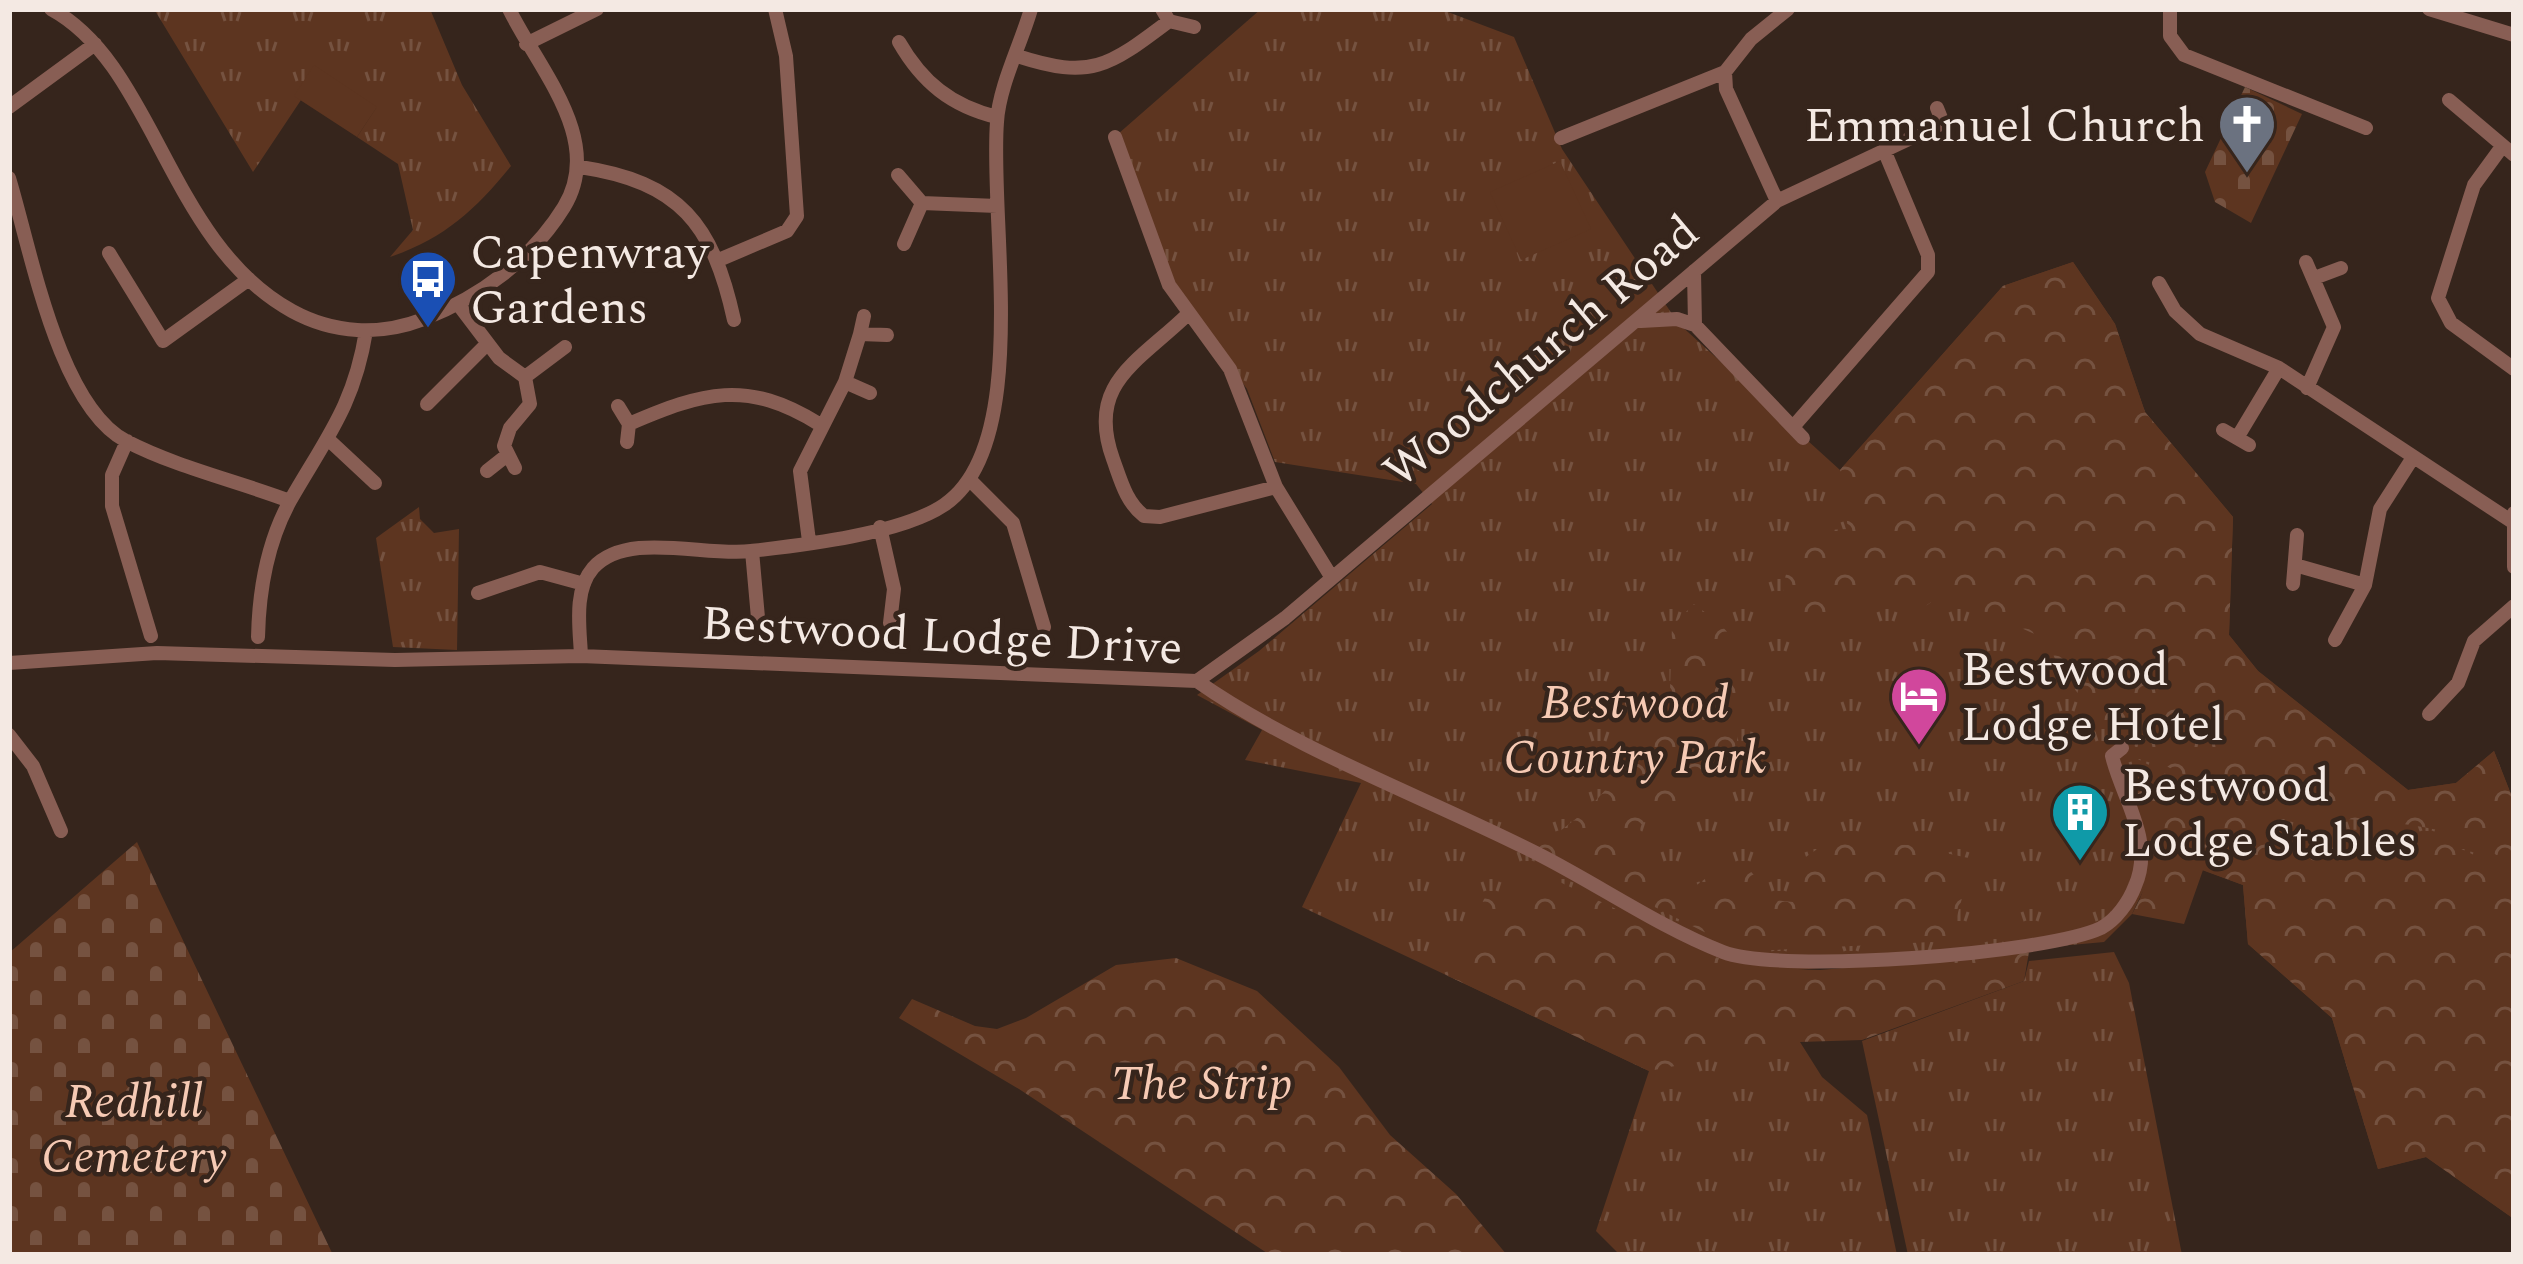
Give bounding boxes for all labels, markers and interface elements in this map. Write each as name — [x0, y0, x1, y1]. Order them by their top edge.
place label: Emmanuel Church — [1804, 90, 2205, 163]
church icon: Emmanuel Church — [2216, 93, 2278, 175]
street label: Woodchurch Road — [1367, 198, 1716, 506]
place label: Capenwray Gardens — [470, 217, 710, 345]
bus stop icon: Capenwray Gardens — [397, 248, 459, 330]
street label: Bestwood Lodge Drive — [699, 587, 1184, 686]
place label: Bestwood Lodge Hotel — [1961, 634, 2224, 762]
hotel icon: Bestwood Lodge Hotel — [1888, 665, 1950, 747]
park label: Bestwood Country Park — [1504, 667, 1766, 795]
place label: Bestwood Lodge Stables — [2122, 750, 2417, 878]
building icon: Bestwood Lodge Stables — [2049, 781, 2111, 863]
park label: The Strip — [1111, 1048, 1293, 1121]
park label: Redhill Cemetery — [41, 1066, 227, 1194]

